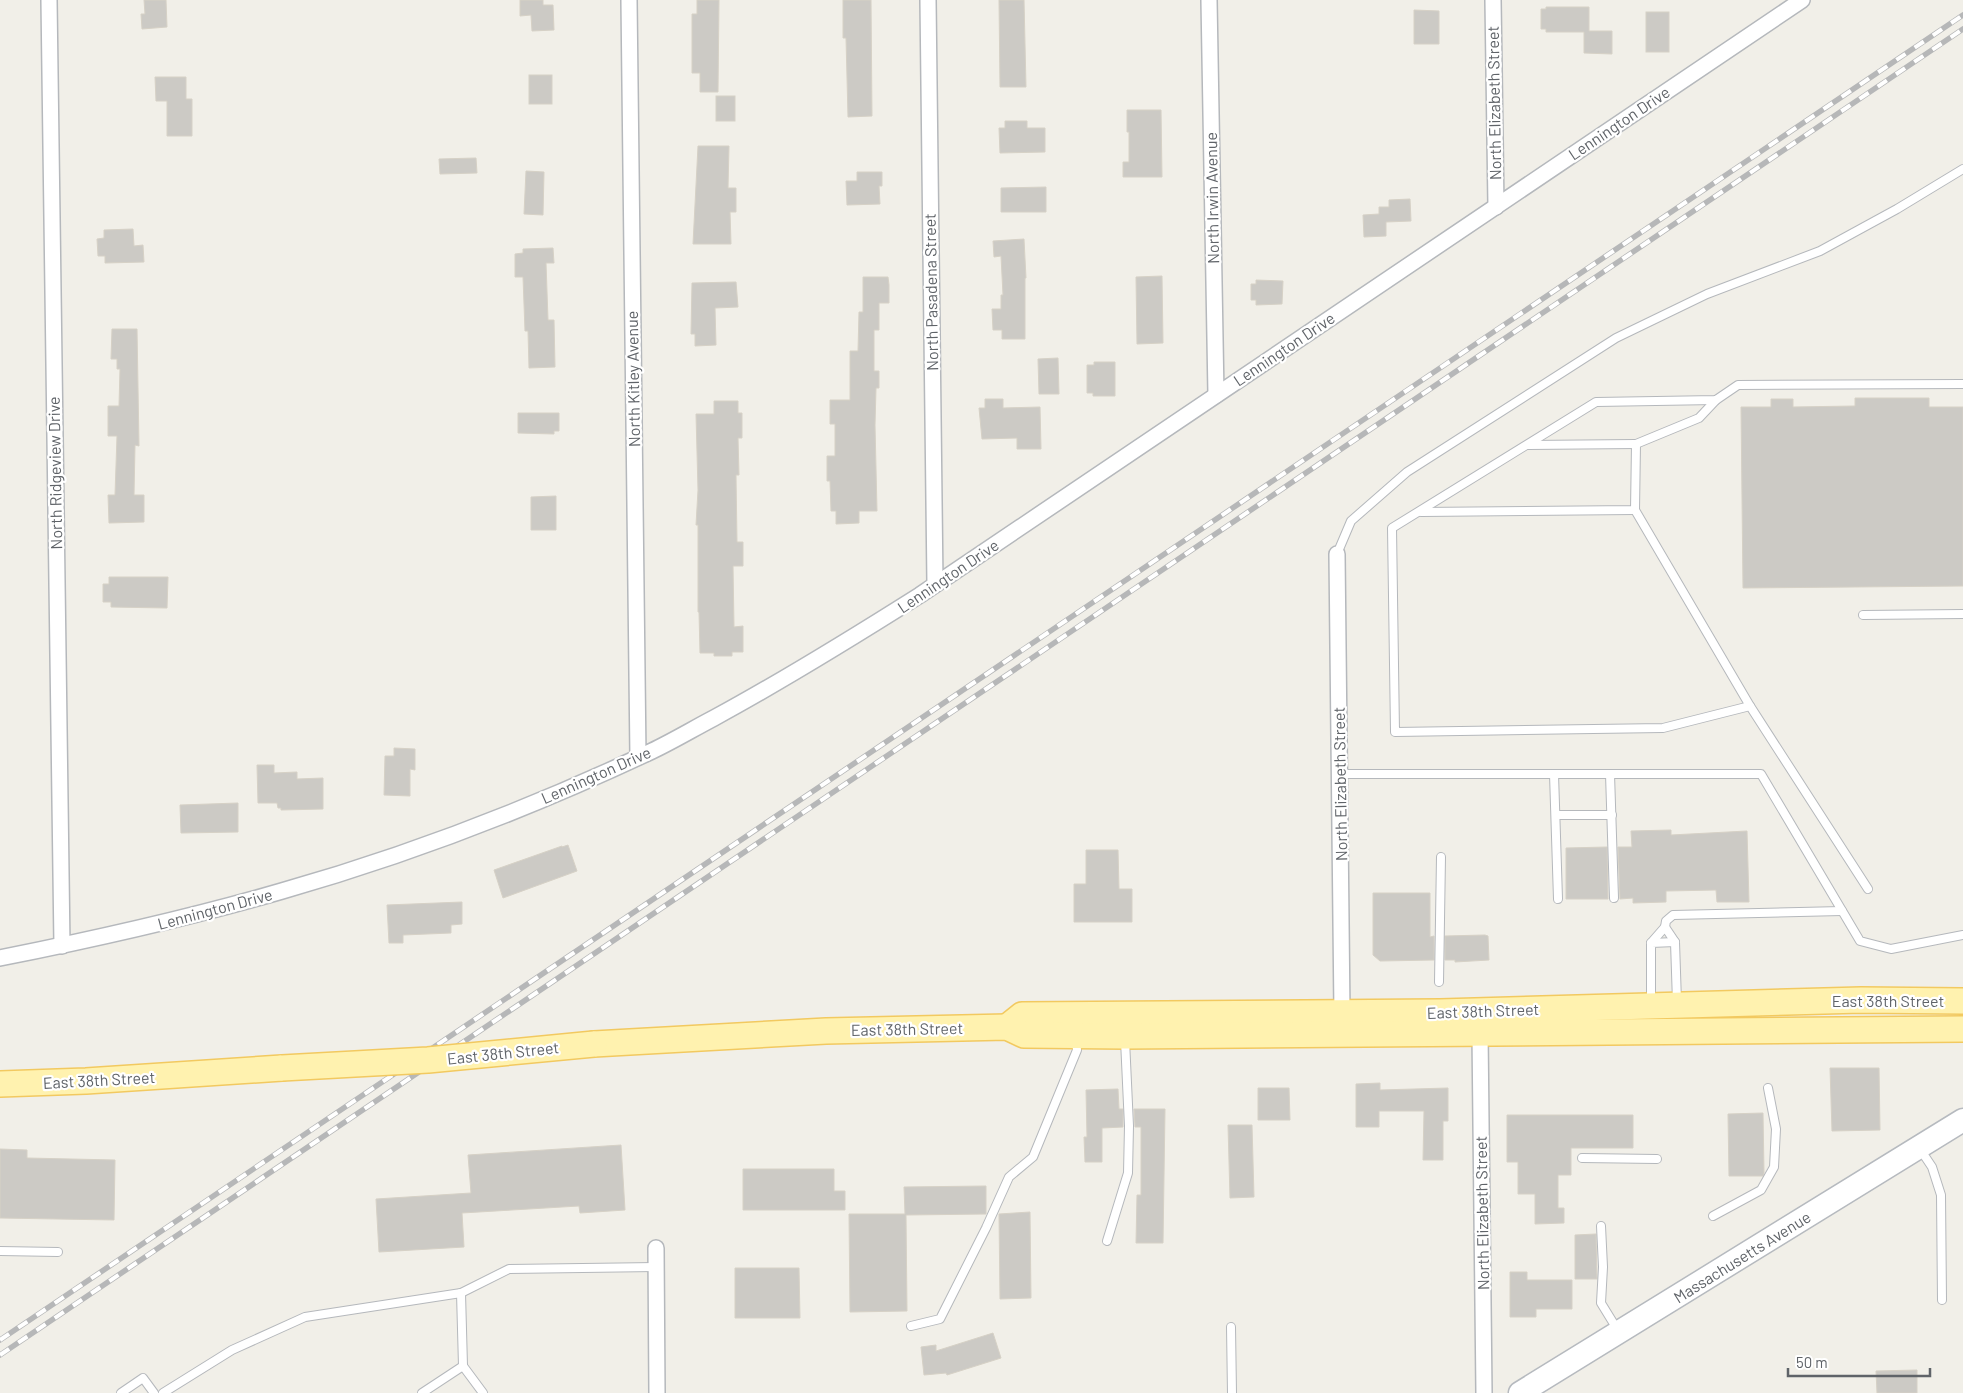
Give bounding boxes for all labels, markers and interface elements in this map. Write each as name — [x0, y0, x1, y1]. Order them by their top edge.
street label: North Elizabeth Street — [1483, 26, 1504, 180]
street label: Lennington Drive — [1565, 82, 1673, 163]
street label: North Irwin Avenue — [1201, 132, 1222, 264]
street label: North Pasadena Street — [920, 213, 941, 371]
street label: Lennington Drive — [1230, 308, 1338, 389]
street label: North Kitley Avenue — [622, 311, 643, 447]
street label: North Ridgeview Drive — [44, 396, 65, 550]
street label: Lennington Drive — [894, 535, 1002, 616]
street label: North Elizabeth Street — [1329, 707, 1350, 861]
street label: Lennington Drive — [538, 742, 654, 807]
street label: Lennington Drive — [155, 884, 274, 933]
street label: East 38th Street — [1832, 991, 1944, 1010]
street label: East 38th Street — [1426, 999, 1540, 1022]
street label: East 38th Street — [851, 1018, 963, 1039]
street label: East 38th Street — [446, 1037, 560, 1068]
street label: East 38th Street — [42, 1067, 156, 1092]
street label: North Elizabeth Street — [1471, 1136, 1492, 1290]
street label: Massachusetts Avenue — [1670, 1207, 1814, 1306]
scale bar — [1788, 1346, 1930, 1378]
text: 50 m — [1796, 1353, 1828, 1371]

